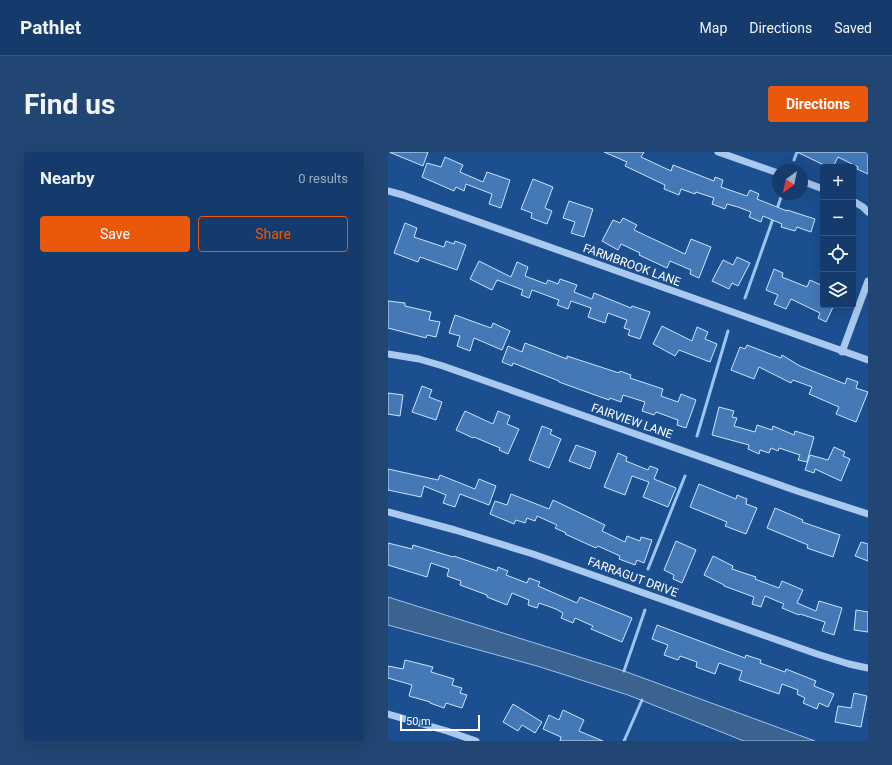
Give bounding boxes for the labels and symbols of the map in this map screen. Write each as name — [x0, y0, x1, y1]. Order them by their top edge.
north arrow — [772, 164, 808, 200]
street label: FARMBROOK LANE — [581, 241, 683, 289]
street label: FAIRVIEW LANE — [589, 401, 675, 442]
street label: FARRAGUT DRIVE — [586, 554, 680, 600]
scale bar — [400, 713, 480, 732]

